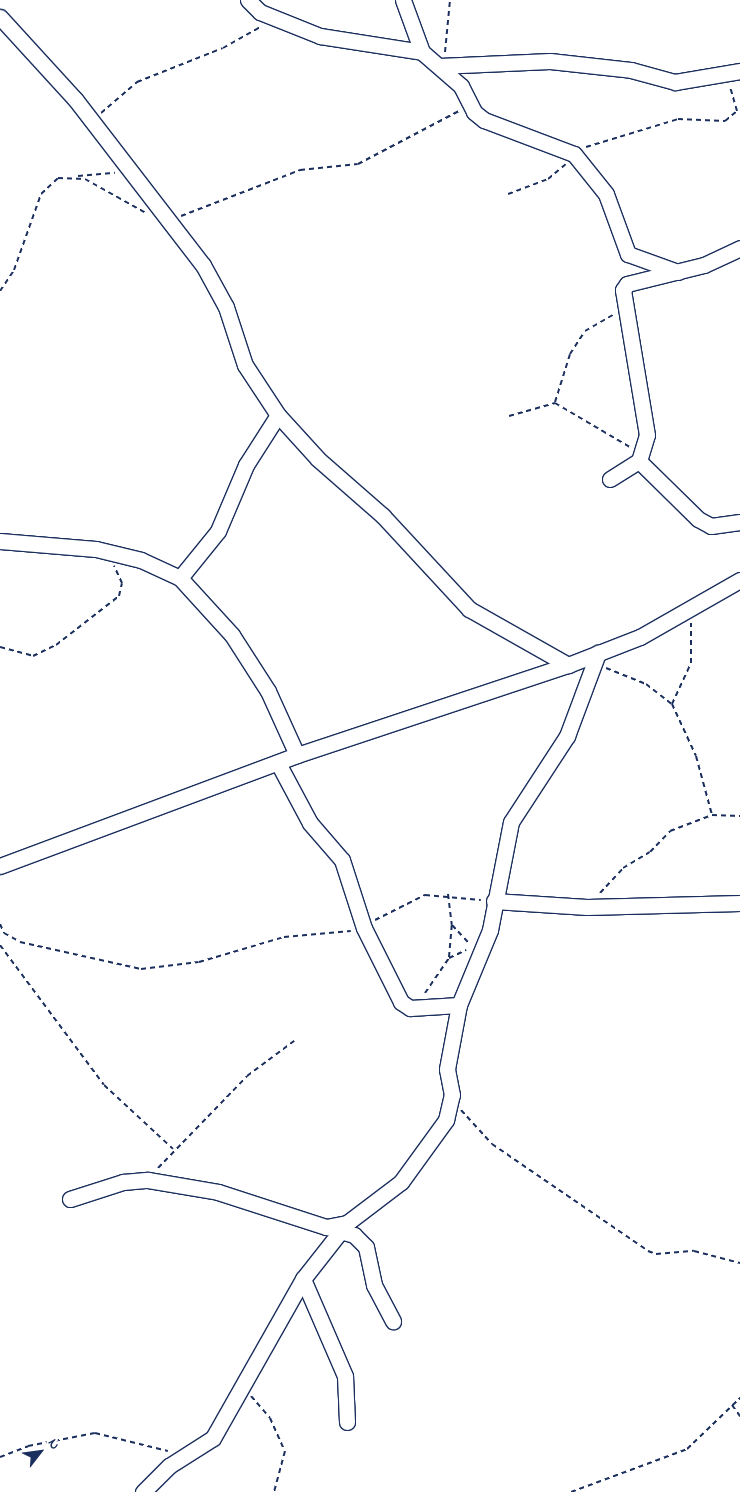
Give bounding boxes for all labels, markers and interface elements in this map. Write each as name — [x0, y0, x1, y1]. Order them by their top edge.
north arrow — [15, 1427, 65, 1477]
text: N — [42, 1435, 65, 1454]

